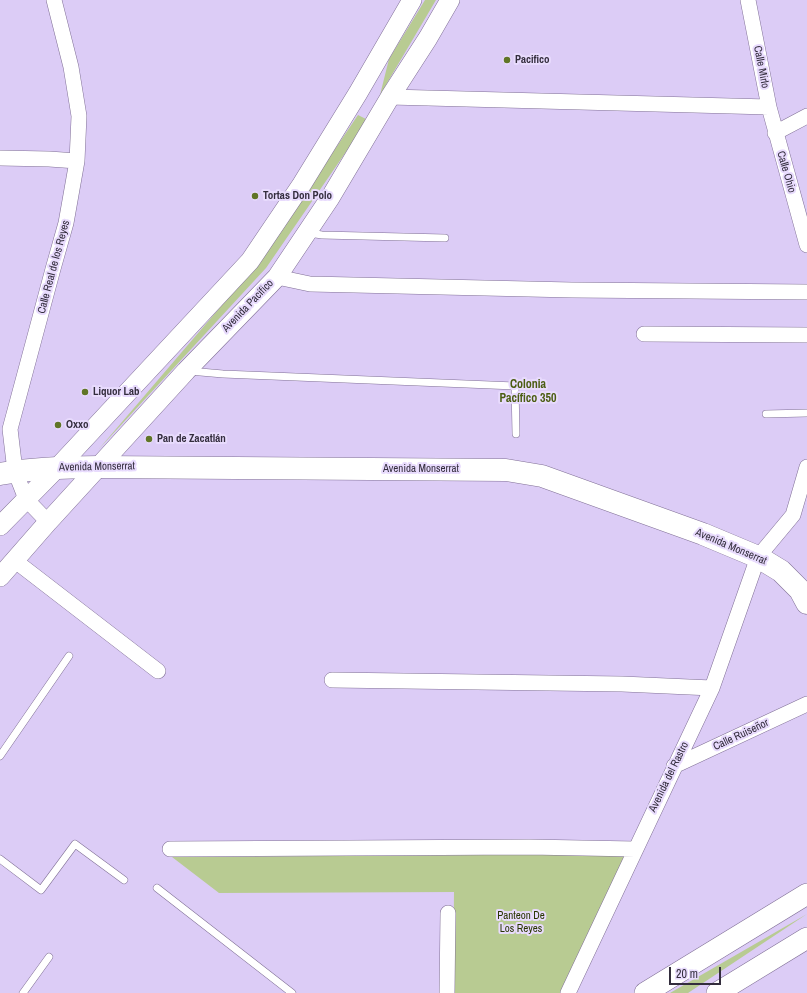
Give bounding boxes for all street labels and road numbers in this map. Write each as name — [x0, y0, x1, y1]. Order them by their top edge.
street label: Calle Mirlo — [750, 45, 772, 89]
street label: Calle Ohio — [774, 150, 798, 194]
street label: Calle Real de los Reyes — [35, 219, 73, 315]
street label: Avenida Pacífico — [220, 277, 276, 335]
street label: Avenida Monserrat — [59, 460, 135, 474]
street label: Avenida Monserrat — [383, 462, 459, 476]
street label: Avenida Monserrat — [693, 526, 769, 568]
street label: Calle Ruiseñor — [711, 716, 771, 754]
street label: Avenida del Rastro — [646, 740, 692, 814]

